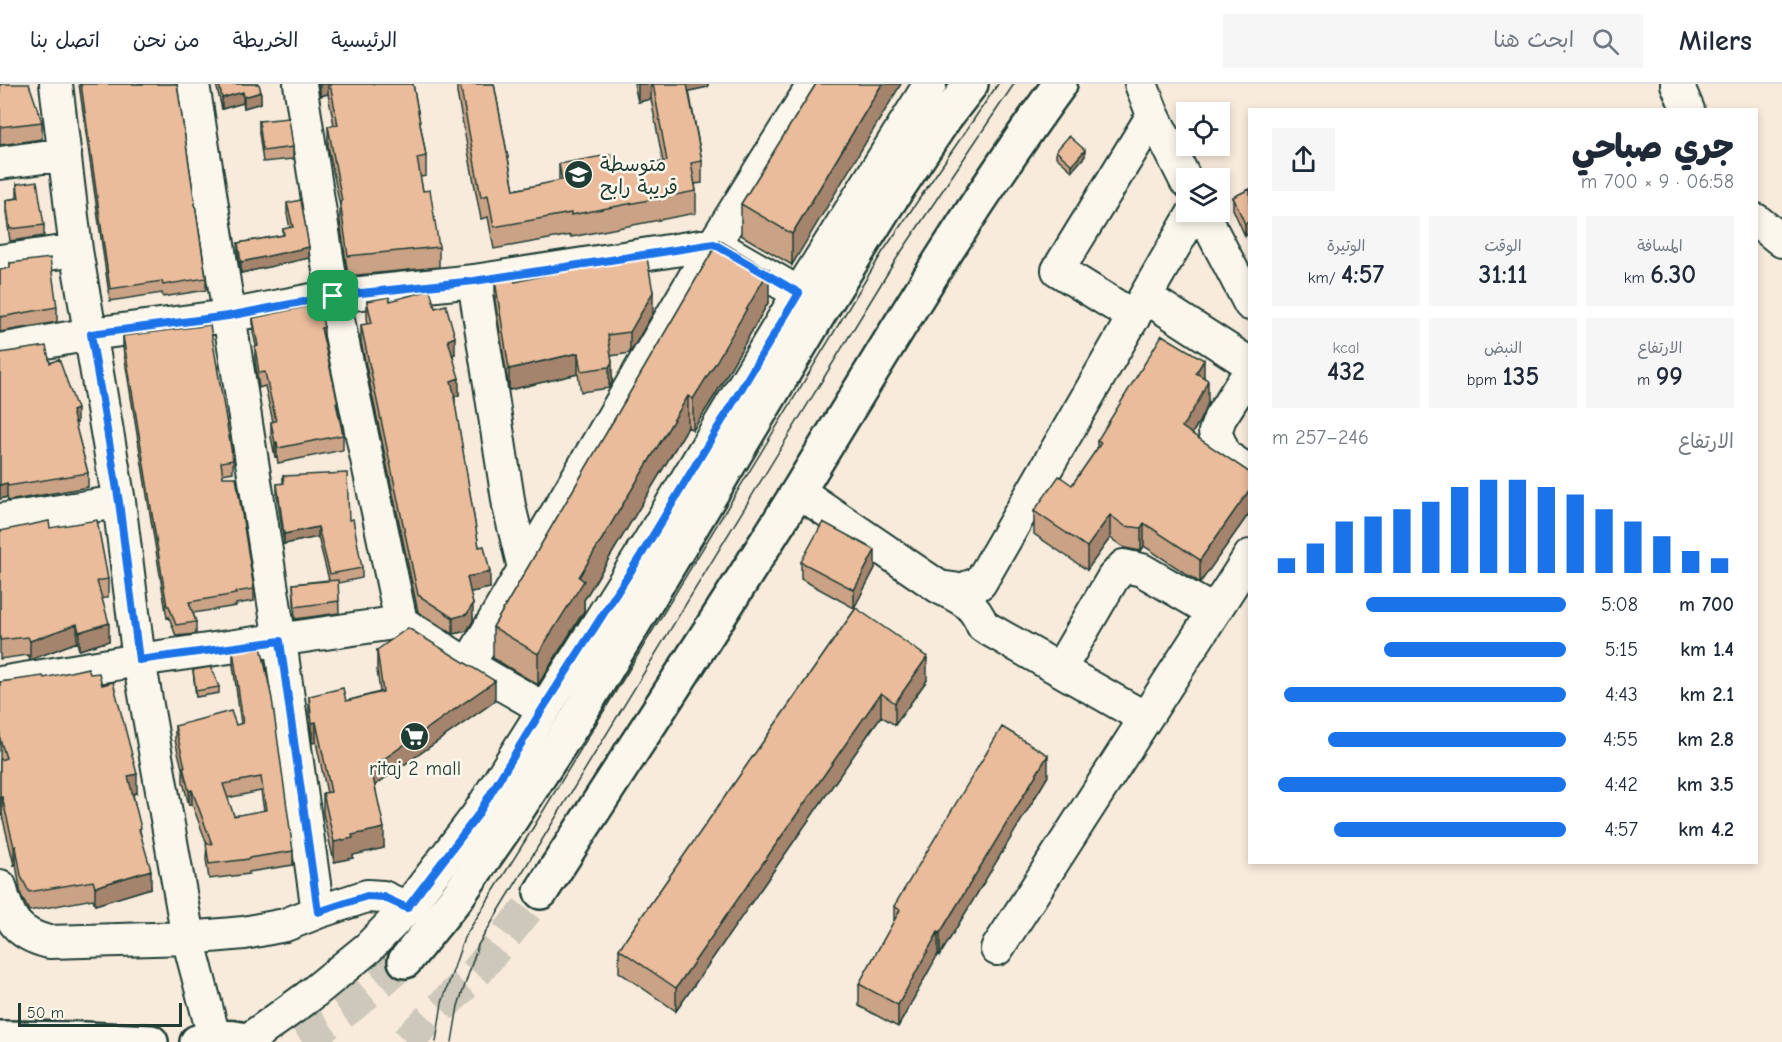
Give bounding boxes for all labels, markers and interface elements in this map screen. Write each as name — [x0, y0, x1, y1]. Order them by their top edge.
search box — [1223, 14, 1643, 68]
icon: search — [1589, 25, 1622, 58]
text: Milers — [1679, 25, 1752, 57]
text: ابحث هنا — [1493, 27, 1574, 53]
text: اتصل بنا — [30, 28, 100, 52]
text: من نحن — [133, 28, 200, 52]
text: الخريطة — [233, 28, 298, 52]
text: الرئيسية — [331, 28, 397, 52]
map controls — [1176, 102, 1230, 222]
button: locate — [1176, 102, 1230, 156]
button: share — [1272, 128, 1335, 191]
text: جري صباحي — [1572, 128, 1734, 166]
place label: متوسطة قريبة رابح — [600, 153, 678, 201]
school or university icon: متوسطة قريبة رابح — [563, 159, 595, 191]
button: layers — [1176, 168, 1230, 222]
text: 06:58 · 9 × 700 m — [1581, 170, 1734, 193]
text: الوتيرة — [1327, 237, 1365, 255]
text: الوقت — [1484, 237, 1522, 255]
text: المسافة — [1637, 237, 1683, 255]
text: 4:57 — [1341, 260, 1384, 290]
text: 31:11 — [1479, 260, 1527, 290]
text: 6.30 — [1650, 260, 1696, 290]
text: /km — [1308, 269, 1341, 287]
text: km — [1624, 269, 1650, 287]
pin — [307, 270, 358, 321]
icon: arrive — [316, 279, 349, 312]
text: kcal — [1333, 339, 1359, 357]
text: النبض — [1484, 339, 1522, 357]
text: الارتفاع — [1638, 339, 1682, 357]
text: 432 — [1327, 357, 1365, 387]
text: 135 — [1502, 362, 1539, 392]
text: 99 — [1656, 362, 1683, 392]
text: bpm — [1467, 371, 1502, 389]
text: m — [1637, 371, 1656, 389]
text: 246–257 m — [1272, 426, 1369, 449]
text: الارتفاع — [1678, 430, 1734, 453]
text: 5:08 — [1601, 593, 1638, 616]
text: 700 m — [1679, 593, 1734, 616]
text: 5:15 — [1605, 638, 1638, 661]
text: 1.4 km — [1680, 638, 1734, 661]
text: 4:43 — [1605, 683, 1638, 706]
text: 2.1 km — [1680, 683, 1734, 706]
supermarket icon: ritaj 2 mall — [399, 721, 431, 753]
text: 4:55 — [1603, 728, 1638, 751]
text: 2.8 km — [1677, 728, 1734, 751]
place label: ritaj 2 mall — [369, 757, 461, 780]
text: 4:42 — [1605, 773, 1638, 796]
text: 3.5 km — [1677, 773, 1734, 796]
text: 4:57 — [1604, 818, 1638, 841]
text: 4.2 km — [1678, 818, 1734, 841]
scale bar — [18, 1000, 182, 1028]
text: 50 m — [27, 1004, 64, 1022]

